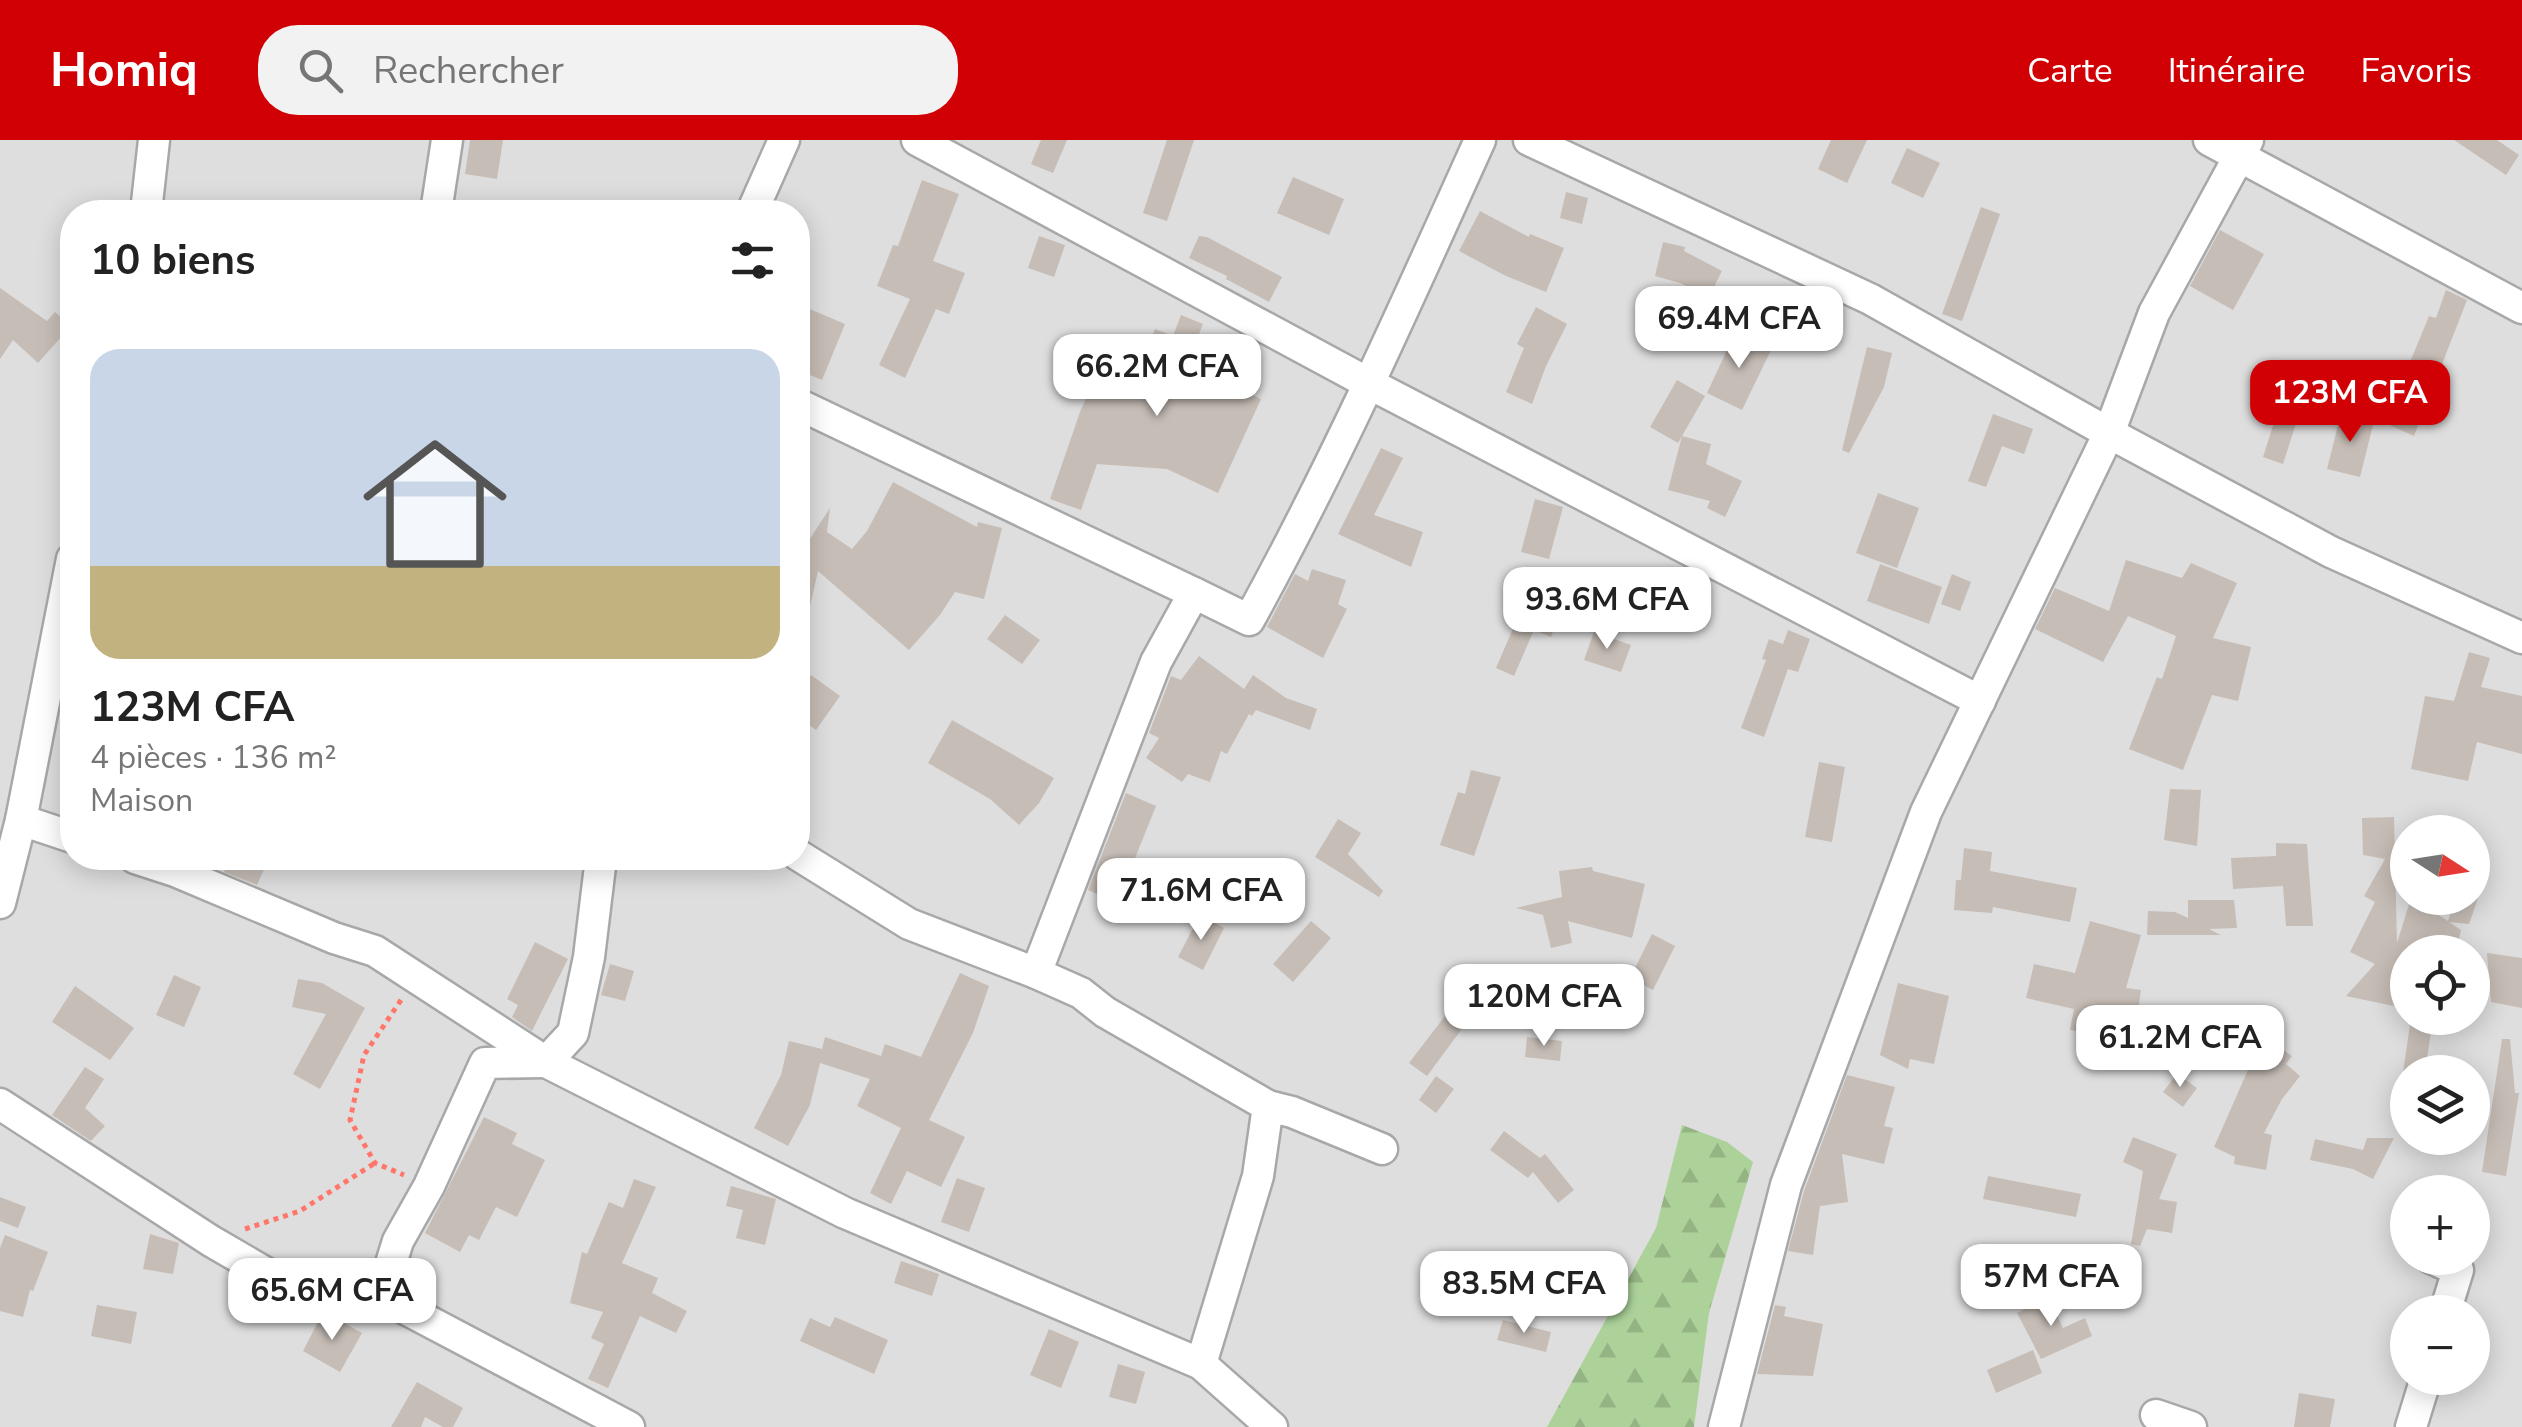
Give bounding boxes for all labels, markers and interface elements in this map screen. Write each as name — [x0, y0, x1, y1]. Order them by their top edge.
search box — [258, 25, 958, 115]
text: Homiq — [50, 37, 198, 103]
icon: search — [293, 43, 348, 98]
text: Rechercher — [373, 45, 564, 96]
text: Carte — [2027, 47, 2113, 94]
text: Itinéraire — [2168, 47, 2305, 94]
text: Favoris — [2360, 47, 2472, 94]
text: 10 biens — [90, 232, 255, 289]
icon: filters — [725, 233, 780, 288]
pin: 69.4M CFA — [1625, 286, 1853, 371]
text: 69.4M CFA — [1657, 297, 1821, 340]
pin: 66.2M CFA — [1043, 334, 1271, 419]
text: 66.2M CFA — [1075, 345, 1239, 388]
pin: 123M CFA — [2247, 360, 2453, 445]
text: 123M CFA — [2272, 371, 2428, 414]
icon: home — [345, 414, 525, 594]
pin: 93.6M CFA — [1493, 567, 1721, 652]
text: 93.6M CFA — [1525, 578, 1689, 621]
text: 123M CFA — [90, 679, 294, 736]
text: 4 pièces · 136 m² — [90, 736, 337, 779]
text: Maison — [90, 779, 193, 822]
north arrow — [2390, 815, 2490, 915]
map controls — [2390, 815, 2490, 1395]
pin: 71.6M CFA — [1087, 858, 1315, 943]
text: 71.6M CFA — [1119, 869, 1283, 912]
button: locate — [2390, 935, 2490, 1035]
pin: 120M CFA — [1441, 964, 1647, 1049]
text: 120M CFA — [1466, 975, 1622, 1018]
pin: 61.2M CFA — [2066, 1005, 2294, 1090]
text: 61.2M CFA — [2098, 1016, 2262, 1059]
button: layers — [2390, 1055, 2490, 1155]
button: + — [2390, 1175, 2490, 1275]
pin: 57M CFA — [1959, 1244, 2143, 1329]
pin: 83.5M CFA — [1410, 1251, 1638, 1336]
text: 57M CFA — [1983, 1255, 2119, 1298]
pin: 65.6M CFA — [218, 1258, 446, 1343]
text: 83.5M CFA — [1442, 1262, 1606, 1305]
text: 65.6M CFA — [250, 1269, 414, 1312]
button: − — [2390, 1295, 2490, 1395]

